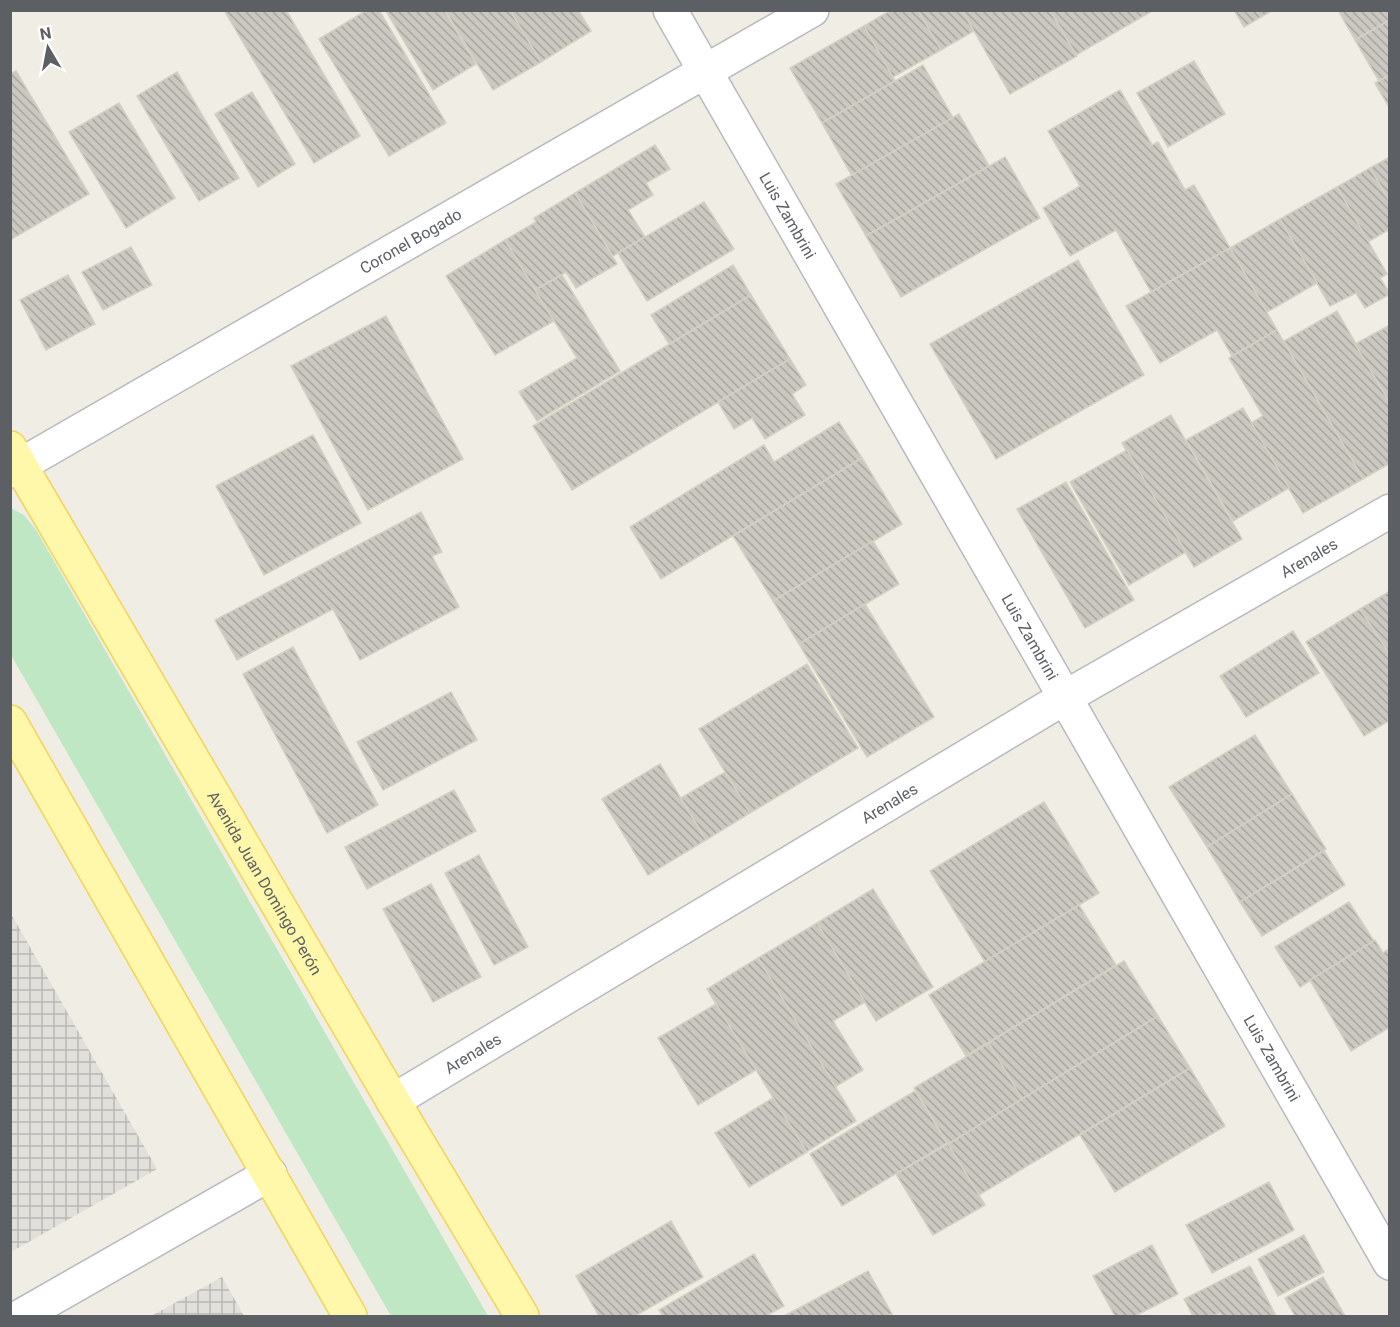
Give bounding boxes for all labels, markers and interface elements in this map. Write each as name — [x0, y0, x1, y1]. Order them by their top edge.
north arrow — [18, 18, 78, 78]
text: N — [38, 23, 53, 44]
street label: Luis Zambrini — [755, 169, 820, 262]
street label: Coronel Bogado — [357, 205, 465, 278]
street label: Arenales — [1277, 534, 1341, 582]
street label: Luis Zambrini — [997, 591, 1062, 684]
street label: Arenales — [858, 779, 921, 828]
street label: Avenida Juan Domingo Perón — [203, 788, 326, 978]
street label: Luis Zambrini — [1240, 1012, 1304, 1105]
street label: Arenales — [441, 1029, 505, 1078]

